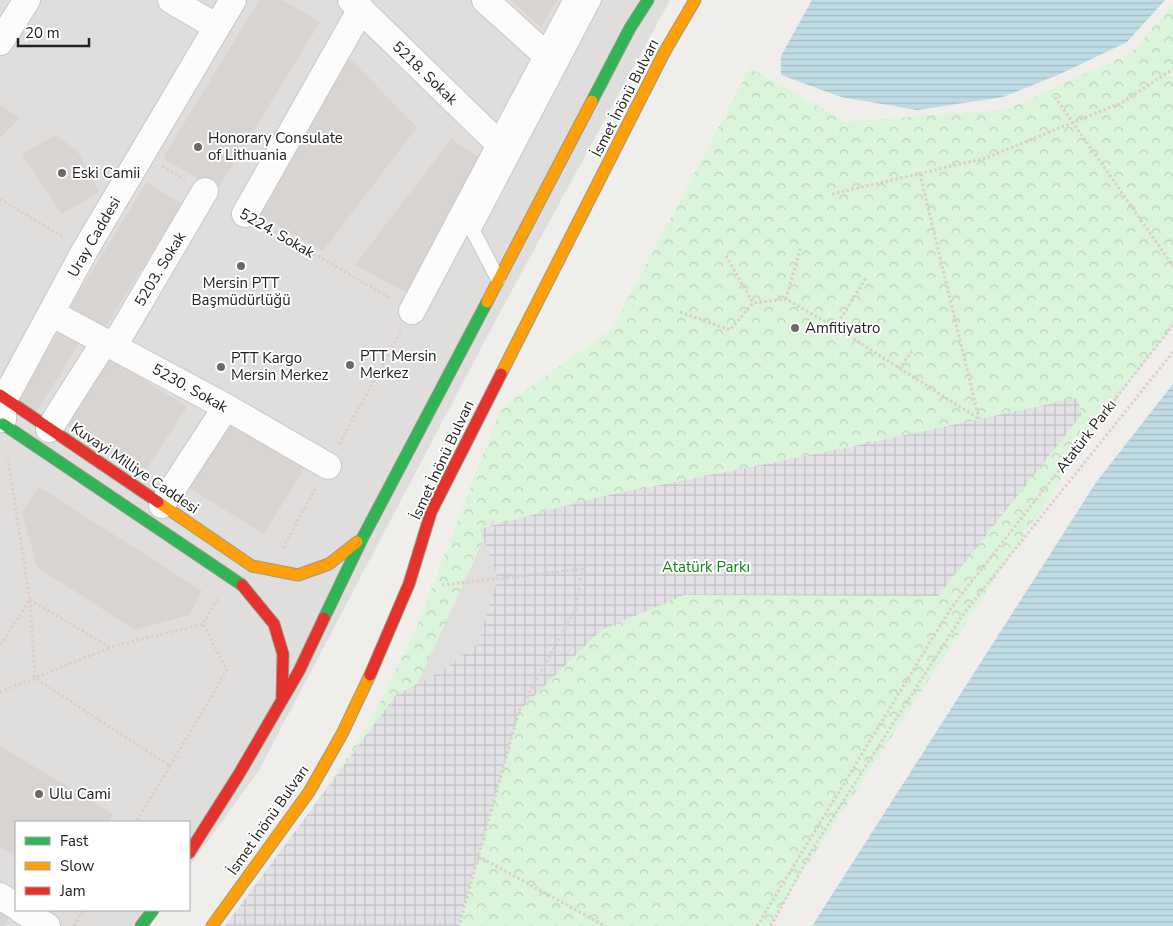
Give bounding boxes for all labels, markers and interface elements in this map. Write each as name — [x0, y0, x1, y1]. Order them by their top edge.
scale bar — [18, 15, 89, 47]
text: 20 m — [25, 23, 60, 43]
street label: İsmet İnönü Bulvarı — [587, 36, 663, 160]
street label: 5218. Sokak — [388, 37, 462, 110]
place label: Honorary Consulate of Lithuania — [208, 128, 343, 165]
marker: Honorary Consulate of Lithuania — [192, 141, 204, 153]
place label: Eski Camii — [72, 163, 140, 183]
marker: Eski Camii — [56, 167, 68, 179]
street label: Uray Caddesi — [63, 193, 125, 281]
street label: 5224. Sokak — [236, 203, 319, 263]
street label: 5203. Sokak — [130, 228, 190, 310]
marker: Mersin PTT Başmüdürlüğü — [235, 260, 247, 272]
place label: Mersin PTT Başmüdürlüğü — [191, 273, 291, 310]
place label: Amfitiyatro — [805, 318, 880, 338]
marker: Amfitiyatro — [789, 322, 801, 334]
place label: PTT Mersin Merkez — [360, 346, 437, 383]
place label: PTT Kargo Mersin Merkez — [231, 348, 329, 385]
street label: 5230. Sokak — [149, 359, 232, 417]
marker: PTT Mersin Merkez — [344, 359, 356, 371]
marker: PTT Kargo Mersin Merkez — [215, 361, 227, 373]
street label: Atatürk Parkı — [1051, 395, 1121, 477]
street label: İsmet İnönü Bulvarı — [406, 397, 478, 523]
street label: Kuvayi Milliye Caddesi — [67, 418, 203, 518]
park label: Atatürk Parkı — [662, 557, 750, 577]
street label: İsmet İnönü Bulvarı — [223, 761, 313, 879]
place label: Ulu Cami — [49, 784, 111, 804]
marker: Ulu Cami — [33, 788, 45, 800]
legend — [15, 821, 190, 911]
text: Fast — [60, 831, 89, 851]
text: Slow — [60, 856, 95, 876]
text: Jam — [59, 881, 86, 901]

